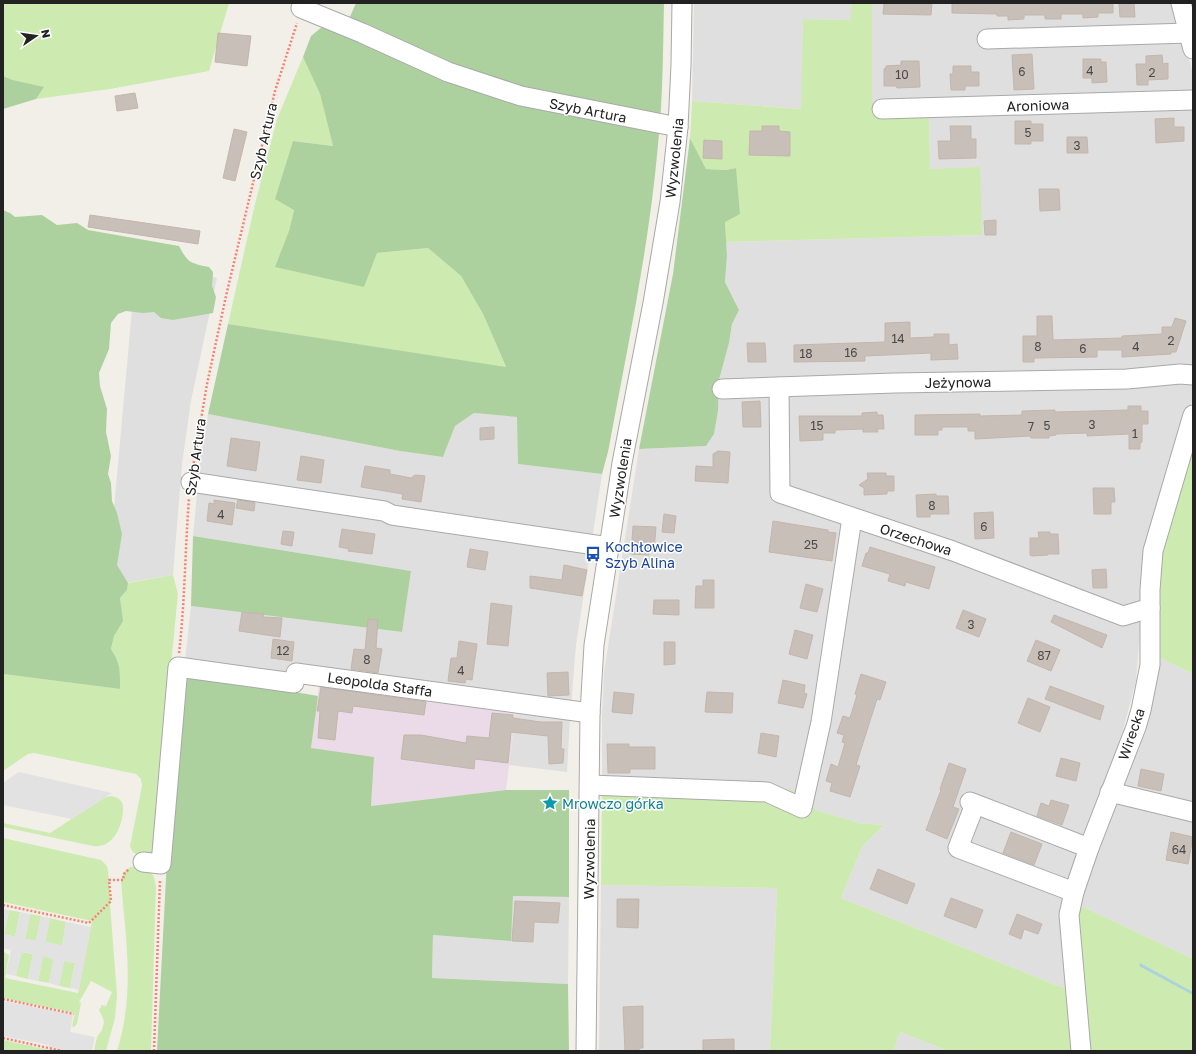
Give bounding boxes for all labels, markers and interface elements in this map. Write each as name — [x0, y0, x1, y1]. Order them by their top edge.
north arrow — [16, 16, 56, 56]
text: N — [39, 28, 54, 39]
house number: 4 — [1086, 63, 1094, 78]
house number: 6 — [1018, 64, 1026, 79]
house number: 2 — [1149, 65, 1156, 80]
house number: 10 — [895, 67, 909, 82]
street label: Szyb Artura — [548, 94, 628, 126]
street label: Aroniowa — [1006, 95, 1070, 115]
street label: Szyb Artura — [246, 101, 280, 181]
street label: Wyzwolenia — [661, 117, 687, 199]
house number: 5 — [1025, 125, 1032, 140]
house number: 3 — [1073, 138, 1081, 153]
house number: 14 — [891, 331, 905, 346]
house number: 2 — [1168, 333, 1175, 348]
house number: 8 — [1034, 339, 1042, 354]
house number: 4 — [1132, 339, 1140, 354]
house number: 6 — [1079, 341, 1087, 356]
house number: 16 — [844, 345, 858, 360]
house number: 18 — [799, 346, 813, 361]
street label: Jeżynowa — [924, 373, 992, 391]
street label: Szyb Artura — [181, 417, 209, 497]
house number: 3 — [1088, 417, 1096, 432]
house number: 15 — [811, 418, 823, 433]
house number: 5 — [1044, 418, 1051, 433]
house number: 7 — [1028, 419, 1034, 434]
house number: 1 — [1132, 426, 1138, 441]
street label: Wyzwolenia — [605, 437, 635, 519]
house number: 8 — [928, 498, 936, 513]
house number: 4 — [217, 507, 225, 522]
street label: Orzechowa — [878, 519, 954, 559]
house number: 6 — [980, 519, 988, 534]
house number: 25 — [804, 537, 818, 552]
place label: Kochłowice Szyb Alina — [605, 538, 683, 571]
bus stop icon: Kochłowice Szyb Alina — [584, 545, 602, 563]
house number: 3 — [967, 617, 975, 632]
house number: 12 — [277, 643, 289, 658]
house number: 87 — [1037, 648, 1051, 663]
house number: 8 — [363, 652, 371, 667]
house number: 4 — [457, 663, 465, 678]
street label: Leopolda Staffa — [326, 668, 434, 700]
street label: Wirecka — [1114, 706, 1148, 762]
place icon: Mrowczo górka — [541, 794, 559, 812]
place label: Mrowczo górka — [562, 795, 664, 812]
street label: Wyzwolenia — [580, 818, 598, 900]
house number: 64 — [1172, 842, 1186, 857]

